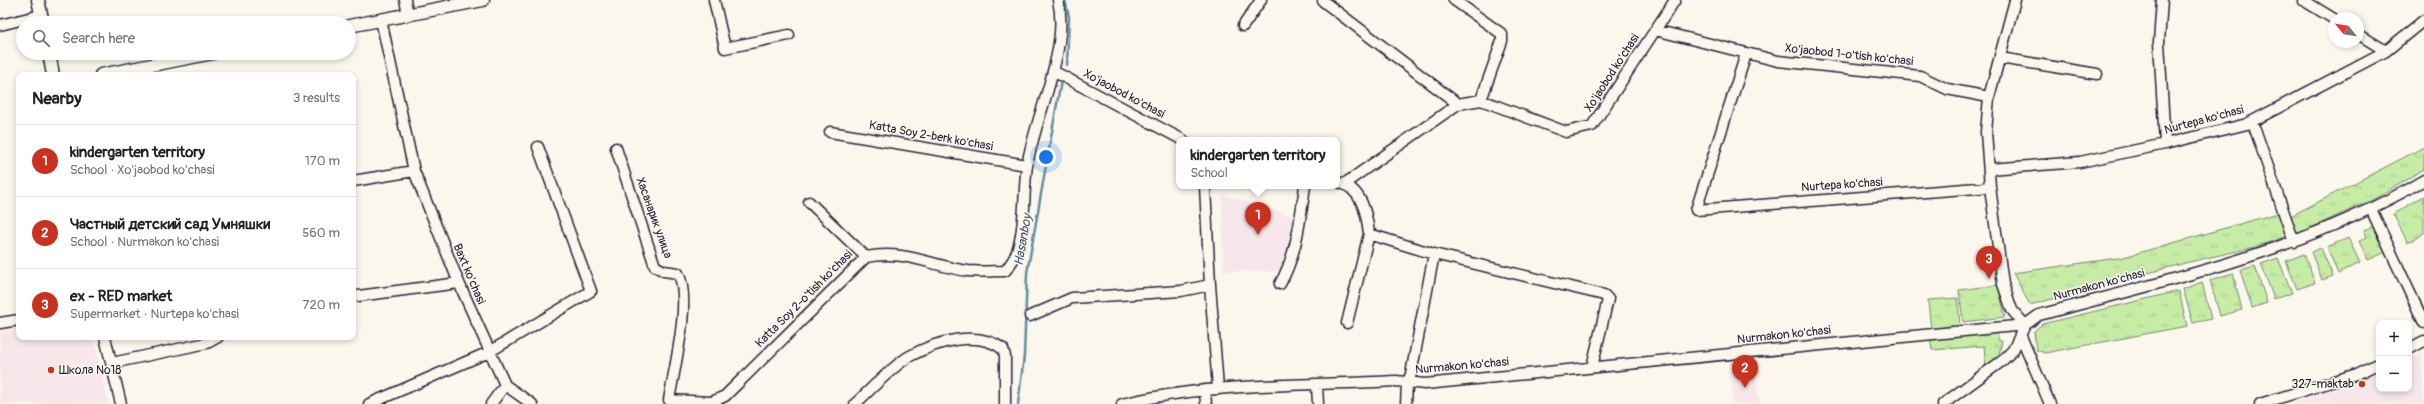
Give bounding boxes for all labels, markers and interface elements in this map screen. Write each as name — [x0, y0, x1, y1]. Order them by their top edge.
north arrow — [2328, 12, 2364, 48]
search box — [16, 16, 356, 60]
icon: search — [30, 27, 52, 49]
text: Search here — [62, 29, 135, 48]
street label: Xo'jaobod ko'chasi — [1581, 31, 1643, 115]
street label: Xo'jaobod 1-o'tish ko'chasi — [1784, 41, 1914, 69]
street label: Xo'jaobod ko'chasi — [1081, 66, 1167, 122]
text: Nearby — [32, 88, 81, 109]
text: 3 results — [293, 90, 340, 106]
street label: Nurtepa ko'chasi — [2163, 102, 2245, 138]
street label: Katta Soy 2-berk ko'chasi — [868, 118, 994, 154]
popup — [1176, 137, 1340, 189]
text: kindergarten territory — [70, 143, 205, 162]
text: kindergarten territory — [1191, 146, 1325, 165]
your location — [1036, 147, 1056, 167]
text: 1 — [42, 153, 48, 169]
text: 170 m — [305, 153, 340, 169]
text: School · Xo'jaobod ko'chasi — [70, 162, 215, 178]
text: School — [1191, 165, 1228, 181]
street label: Nurtepa ko'chasi — [1801, 175, 1883, 195]
street label: Хасанарик улица — [632, 176, 676, 261]
pin: 1 — [1245, 202, 1271, 235]
water label: Hasanboy — [1011, 212, 1036, 267]
text: Частный детский сад Умняшки — [70, 215, 270, 234]
text: 2 — [41, 225, 49, 241]
text: 560 m — [302, 225, 340, 241]
text: School · Nurmakon ko'chasi — [70, 234, 219, 250]
street label: Baxt ko'chasi — [450, 241, 488, 307]
pin: 3 — [1976, 246, 2002, 279]
street label: Katta Soy 2-o'tish ko'chasi — [752, 247, 856, 351]
street label: Nurmakon ko'chasi — [2052, 266, 2146, 304]
text: ex - RED market — [70, 287, 172, 306]
text: 3 — [41, 297, 49, 313]
text: 720 m — [303, 297, 340, 313]
text: Supermarket · Nurtepa ko'chasi — [70, 306, 239, 322]
map controls — [2376, 320, 2412, 392]
button: + — [2376, 320, 2412, 356]
street label: Nurmakon ko'chasi — [1736, 323, 1832, 347]
street label: Nurmakon ko'chasi — [1415, 354, 1509, 378]
pin: 2 — [1732, 355, 1758, 388]
button: − — [2376, 356, 2412, 392]
place label: Школа №18 — [59, 363, 121, 378]
marker: Школа №18 — [46, 365, 56, 375]
place label: 327-maktab — [2292, 377, 2354, 392]
marker: 327-maktab — [2357, 379, 2367, 389]

